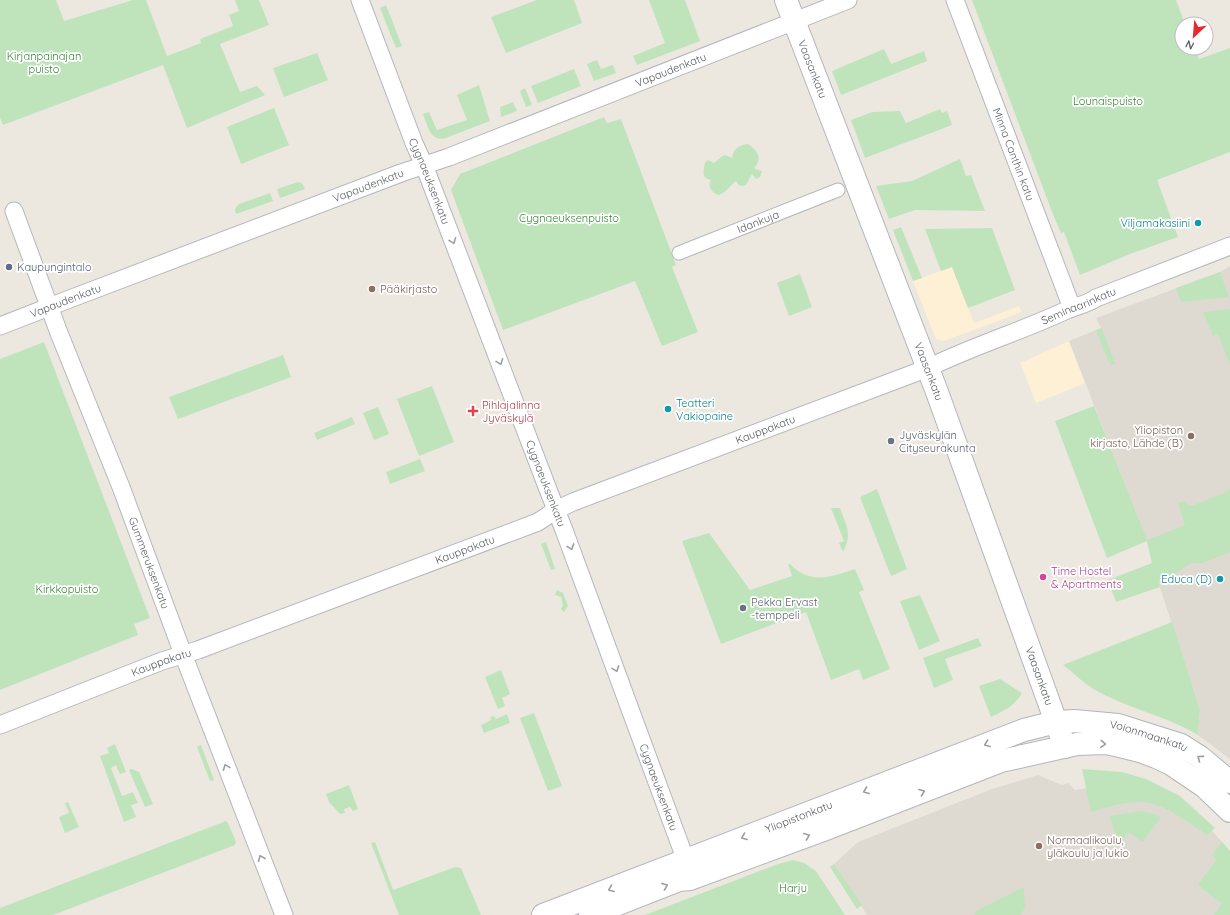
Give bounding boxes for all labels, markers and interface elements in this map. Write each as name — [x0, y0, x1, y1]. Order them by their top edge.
north arrow — [1174, 16, 1214, 56]
text: N — [1183, 37, 1196, 53]
street label: Vaasankatu — [795, 38, 830, 100]
park label: Kirjanpainajan puisto — [7, 49, 81, 76]
street label: Vapaudenkatu — [633, 50, 708, 90]
park label: Lounaispuisto — [1073, 94, 1143, 108]
street label: Minna Canthin katu — [990, 106, 1038, 203]
street label: Cygnaeuksenkatu — [406, 136, 453, 226]
street label: Vapaudenkatu — [331, 166, 406, 205]
street label: Idankuja — [735, 207, 781, 236]
park label: Cygnaeuksenpuisto — [519, 211, 619, 225]
place label: Viljamakasiini — [1121, 216, 1190, 230]
marker: Viljamakasiini — [1193, 218, 1203, 228]
one-way arrow — [448, 237, 456, 244]
place label: Kaupungintalo — [17, 260, 92, 274]
marker: Kaupungintalo — [4, 262, 14, 272]
street label: Vapaudenkatu — [28, 281, 103, 321]
place label: Pääkirjasto — [380, 282, 438, 296]
marker: Pääkirjasto — [367, 284, 377, 294]
street label: Seminaarinkatu — [1039, 284, 1118, 328]
street label: Vaasankatu — [911, 340, 947, 403]
one-way arrow — [495, 359, 503, 366]
place label: Teatteri Vakiopaine — [676, 396, 733, 423]
place label: Pihlajalinna Jyväskylä — [482, 398, 540, 425]
marker: Teatteri Vakiopaine — [663, 404, 673, 414]
marker: Pihlajalinna Jyväskylä — [467, 405, 479, 417]
street label: Kauppakatu — [733, 412, 797, 447]
place label: Yliopiston kirjasto, Lähde (B) — [1090, 423, 1183, 450]
place label: Jyväskylän Cityseurakunta — [899, 428, 976, 455]
marker: Yliopiston kirjasto, Lähde (B) — [1186, 431, 1196, 441]
marker: Jyväskylän Cityseurakunta — [886, 436, 896, 446]
street label: Cygnaeuksenkatu — [523, 438, 569, 529]
street label: Gummeruksenkatu — [126, 515, 173, 611]
street label: Kauppakatu — [433, 532, 497, 567]
one-way arrow — [566, 543, 574, 550]
place label: Time Hostel & Apartments — [1051, 564, 1122, 591]
marker: Time Hostel & Apartments — [1038, 572, 1048, 582]
place label: Educa (D) — [1161, 572, 1212, 586]
marker: Educa (D) — [1215, 574, 1225, 584]
park label: Kirkkopuisto — [36, 582, 99, 596]
place label: Pekka Ervast -temppeli — [751, 595, 818, 622]
marker: Pekka Ervast -temppeli — [738, 603, 748, 613]
street label: Kauppakatu — [129, 645, 193, 679]
street label: Vaasankatu — [1022, 645, 1056, 707]
one-way arrow — [611, 665, 619, 672]
street label: Voionmaankatu — [1109, 717, 1191, 755]
one-way arrow — [1100, 739, 1106, 748]
one-way arrow — [984, 740, 991, 748]
street label: Cygnaeuksenkatu — [636, 742, 681, 833]
one-way arrow — [1198, 756, 1205, 763]
one-way arrow — [223, 764, 231, 771]
one-way arrow — [862, 786, 869, 794]
one-way arrow — [919, 788, 926, 796]
street label: Yliopistonkatu — [763, 797, 834, 836]
one-way arrow — [741, 833, 748, 841]
one-way arrow — [804, 833, 811, 841]
place label: Normaalikoulu, yläkoulu ja lukio — [1047, 833, 1129, 860]
marker: Normaalikoulu, yläkoulu ja lukio — [1034, 841, 1044, 851]
one-way arrow — [258, 854, 266, 861]
park label: Harju — [779, 881, 807, 895]
one-way arrow — [662, 882, 669, 890]
one-way arrow — [607, 884, 614, 892]

